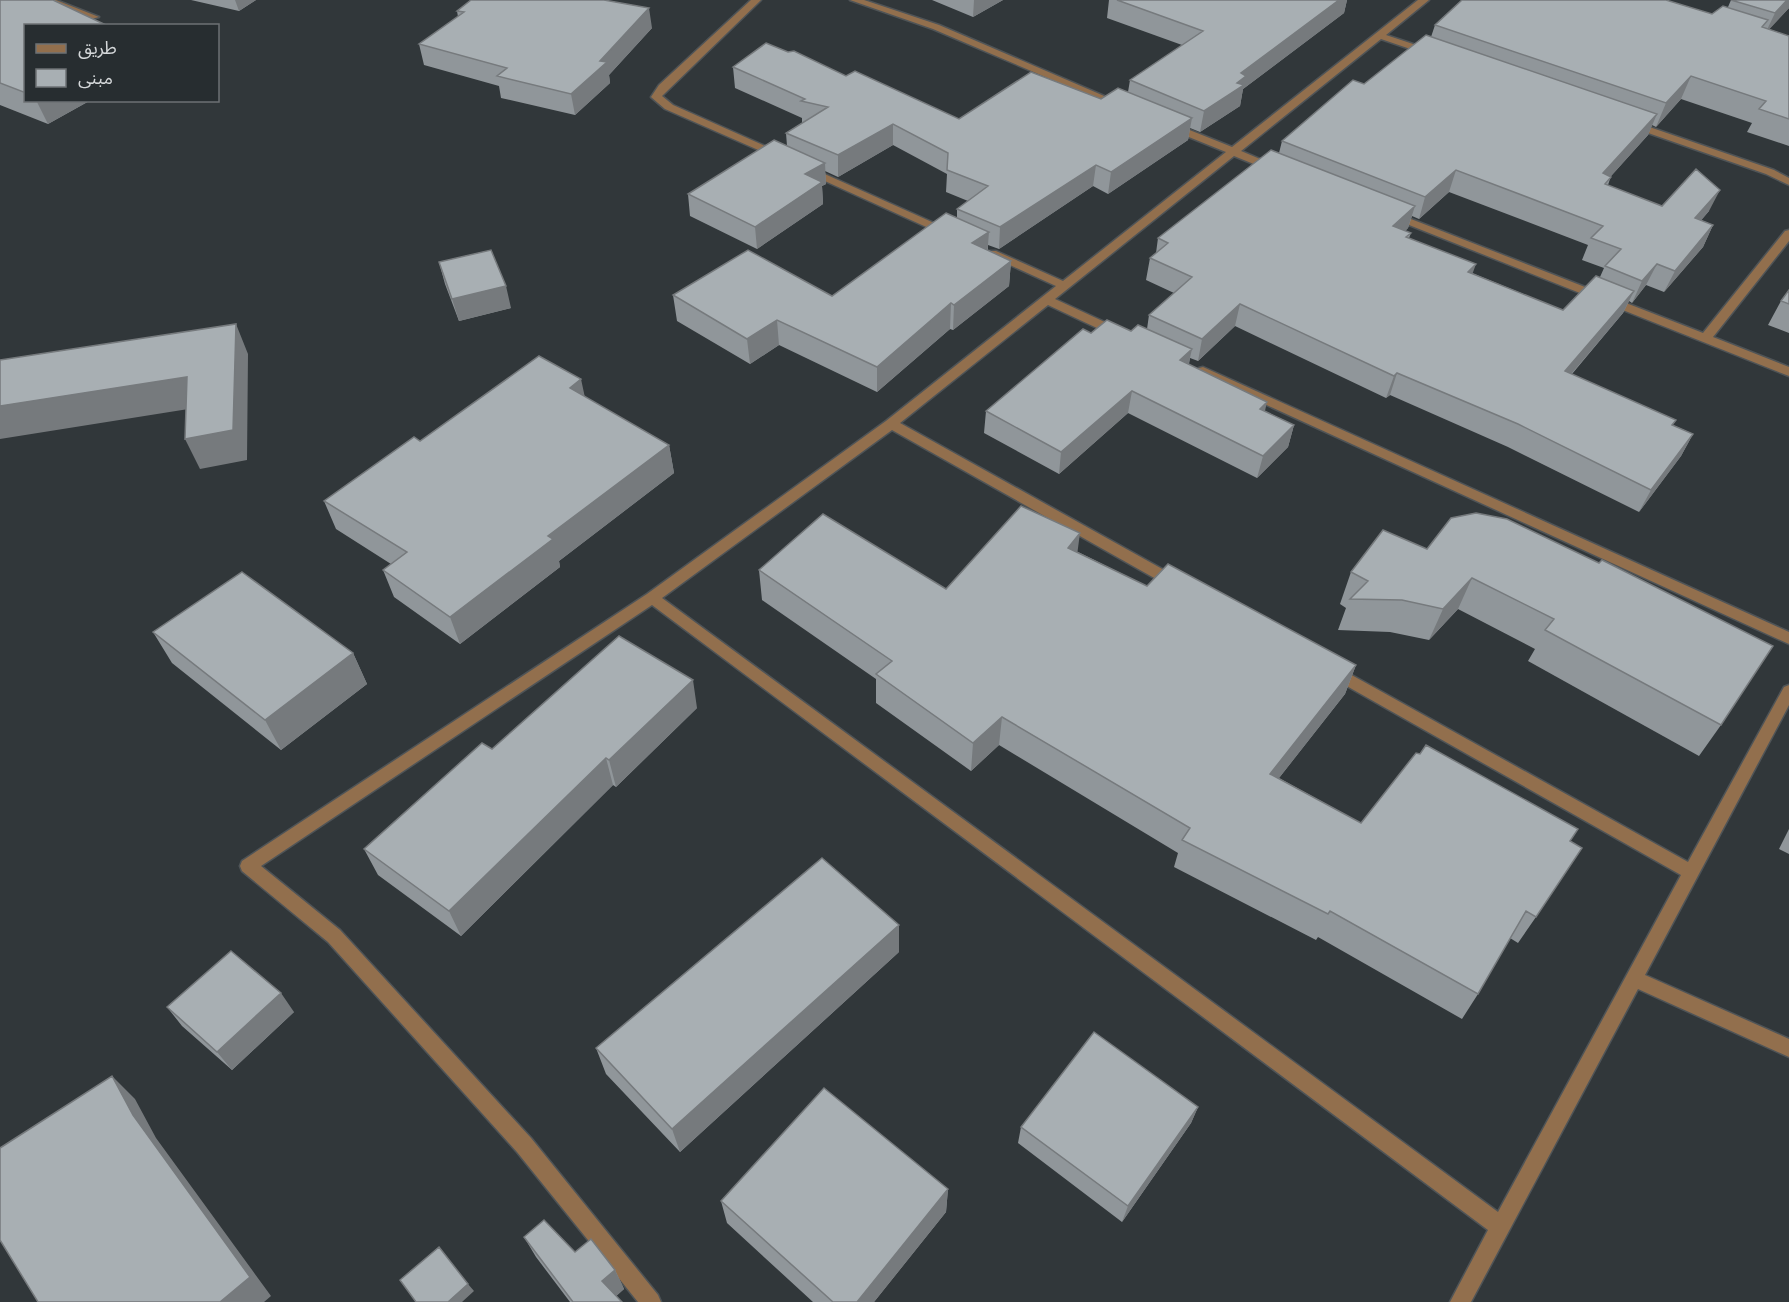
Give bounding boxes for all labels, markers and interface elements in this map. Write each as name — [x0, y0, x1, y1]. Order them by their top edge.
legend — [24, 24, 219, 102]
text: طريق — [78, 37, 117, 59]
text: مبنى — [78, 67, 113, 89]

